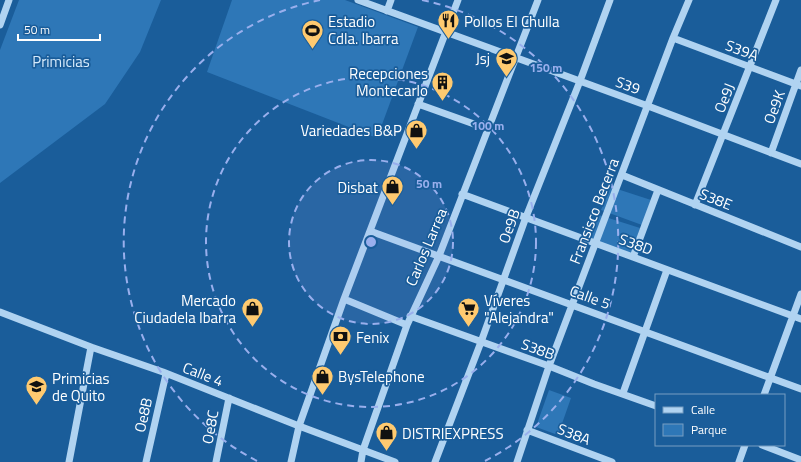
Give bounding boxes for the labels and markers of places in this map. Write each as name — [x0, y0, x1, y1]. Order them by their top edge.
restaurant icon: Pollos El Chulla — [436, 8, 462, 41]
place label: Estadio Cdla. Ibarra — [328, 10, 399, 50]
place label: Pollos El Chulla — [464, 10, 560, 33]
sports icon: Estadio Cdla. Ibarra — [299, 17, 325, 50]
school or university icon: Jsj — [493, 45, 519, 78]
place label: Jsj — [475, 47, 490, 70]
place label: Recepciones Montecarlo — [349, 62, 428, 102]
building icon: Recepciones Montecarlo — [430, 69, 456, 102]
shop icon: Variedades B&P — [404, 117, 430, 150]
place label: Variedades B&P — [300, 119, 402, 142]
shop icon: Disbat — [380, 174, 406, 207]
place label: Disbat — [337, 176, 379, 199]
centre of rings — [364, 235, 378, 249]
place label: Mercado Ciudadela Ibarra — [134, 289, 236, 329]
place label: Víveres "Alejandra" — [484, 289, 554, 329]
shop icon: Mercado Ciudadela Ibarra — [239, 296, 265, 329]
supermarket icon: Víveres "Alejandra" — [456, 296, 482, 329]
bank icon: Fenix — [328, 324, 354, 357]
place label: Fenix — [356, 326, 390, 349]
shop icon: BysTelephone — [310, 363, 336, 396]
place label: BysTelephone — [338, 365, 425, 388]
place label: Primicias de Quito — [52, 367, 110, 407]
school or university icon: Primicias de Quito — [24, 374, 50, 407]
shop icon: DISTRIEXPRESS — [373, 420, 399, 453]
place label: DISTRIEXPRESS — [402, 422, 504, 445]

